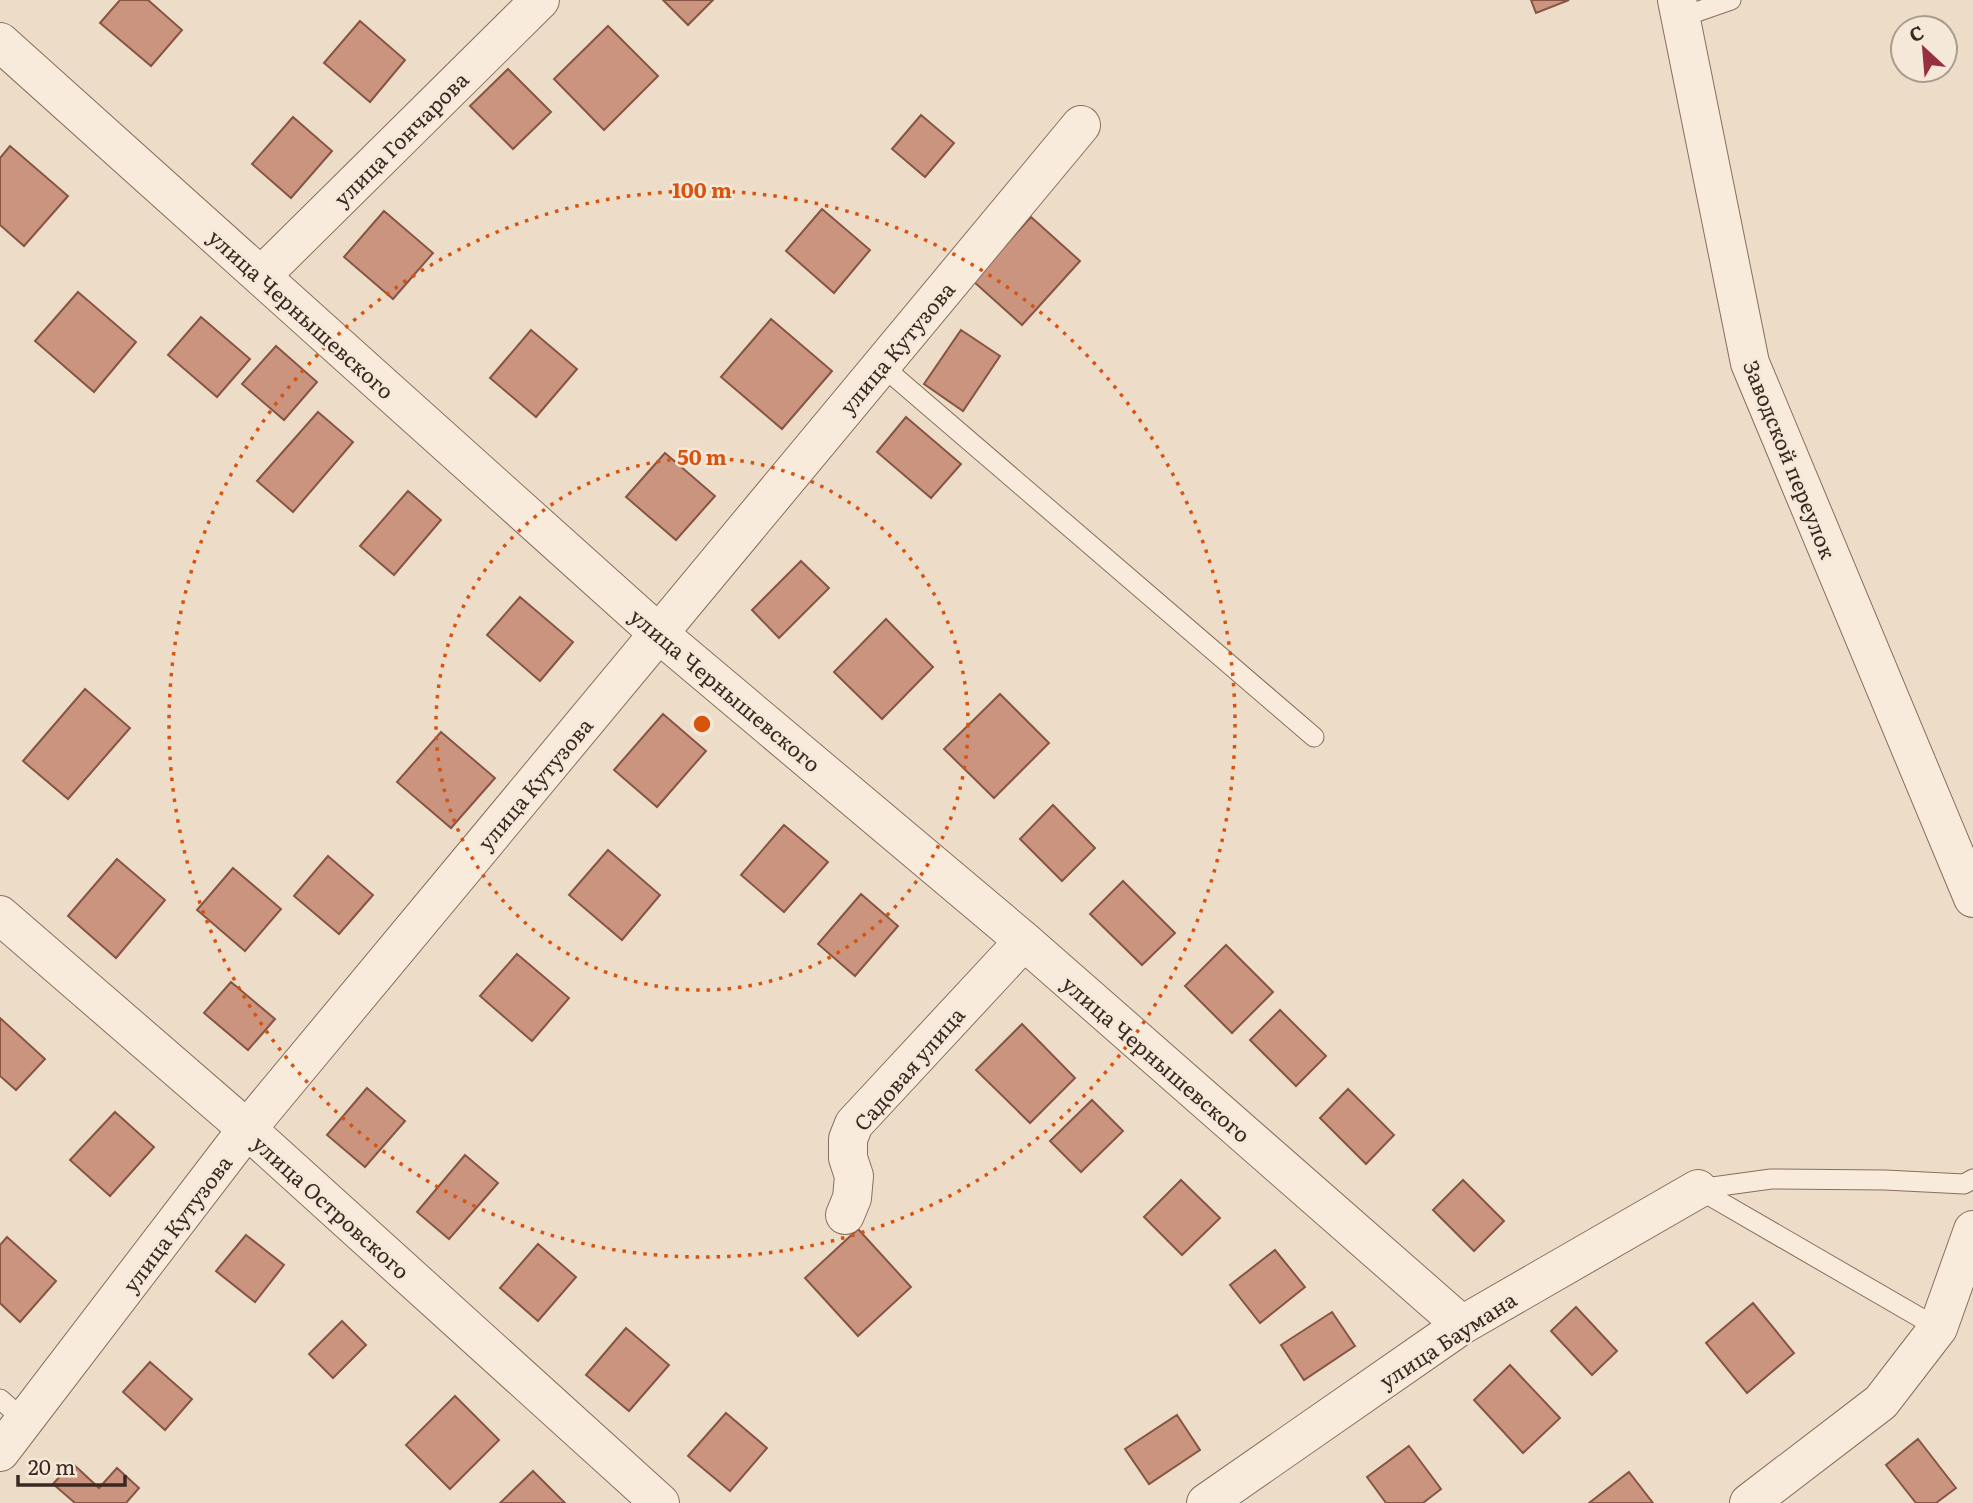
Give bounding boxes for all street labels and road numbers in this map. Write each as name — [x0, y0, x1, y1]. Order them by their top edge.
street label: улица Гончарова — [326, 63, 475, 212]
street label: улица Чернышевского — [202, 221, 402, 405]
street label: улица Кутузова — [831, 273, 961, 420]
street label: Заводской переулок — [1737, 355, 1845, 563]
street label: улица Чернышевского — [624, 600, 828, 778]
street label: улица Кутузова — [469, 709, 599, 856]
street label: улица Чернышевского — [1056, 967, 1258, 1149]
street label: Садовая улица — [845, 999, 971, 1137]
street label: улица Островского — [247, 1127, 417, 1285]
street label: улица Кутузова — [114, 1147, 238, 1298]
street label: улица Баумана — [1372, 1283, 1522, 1395]

